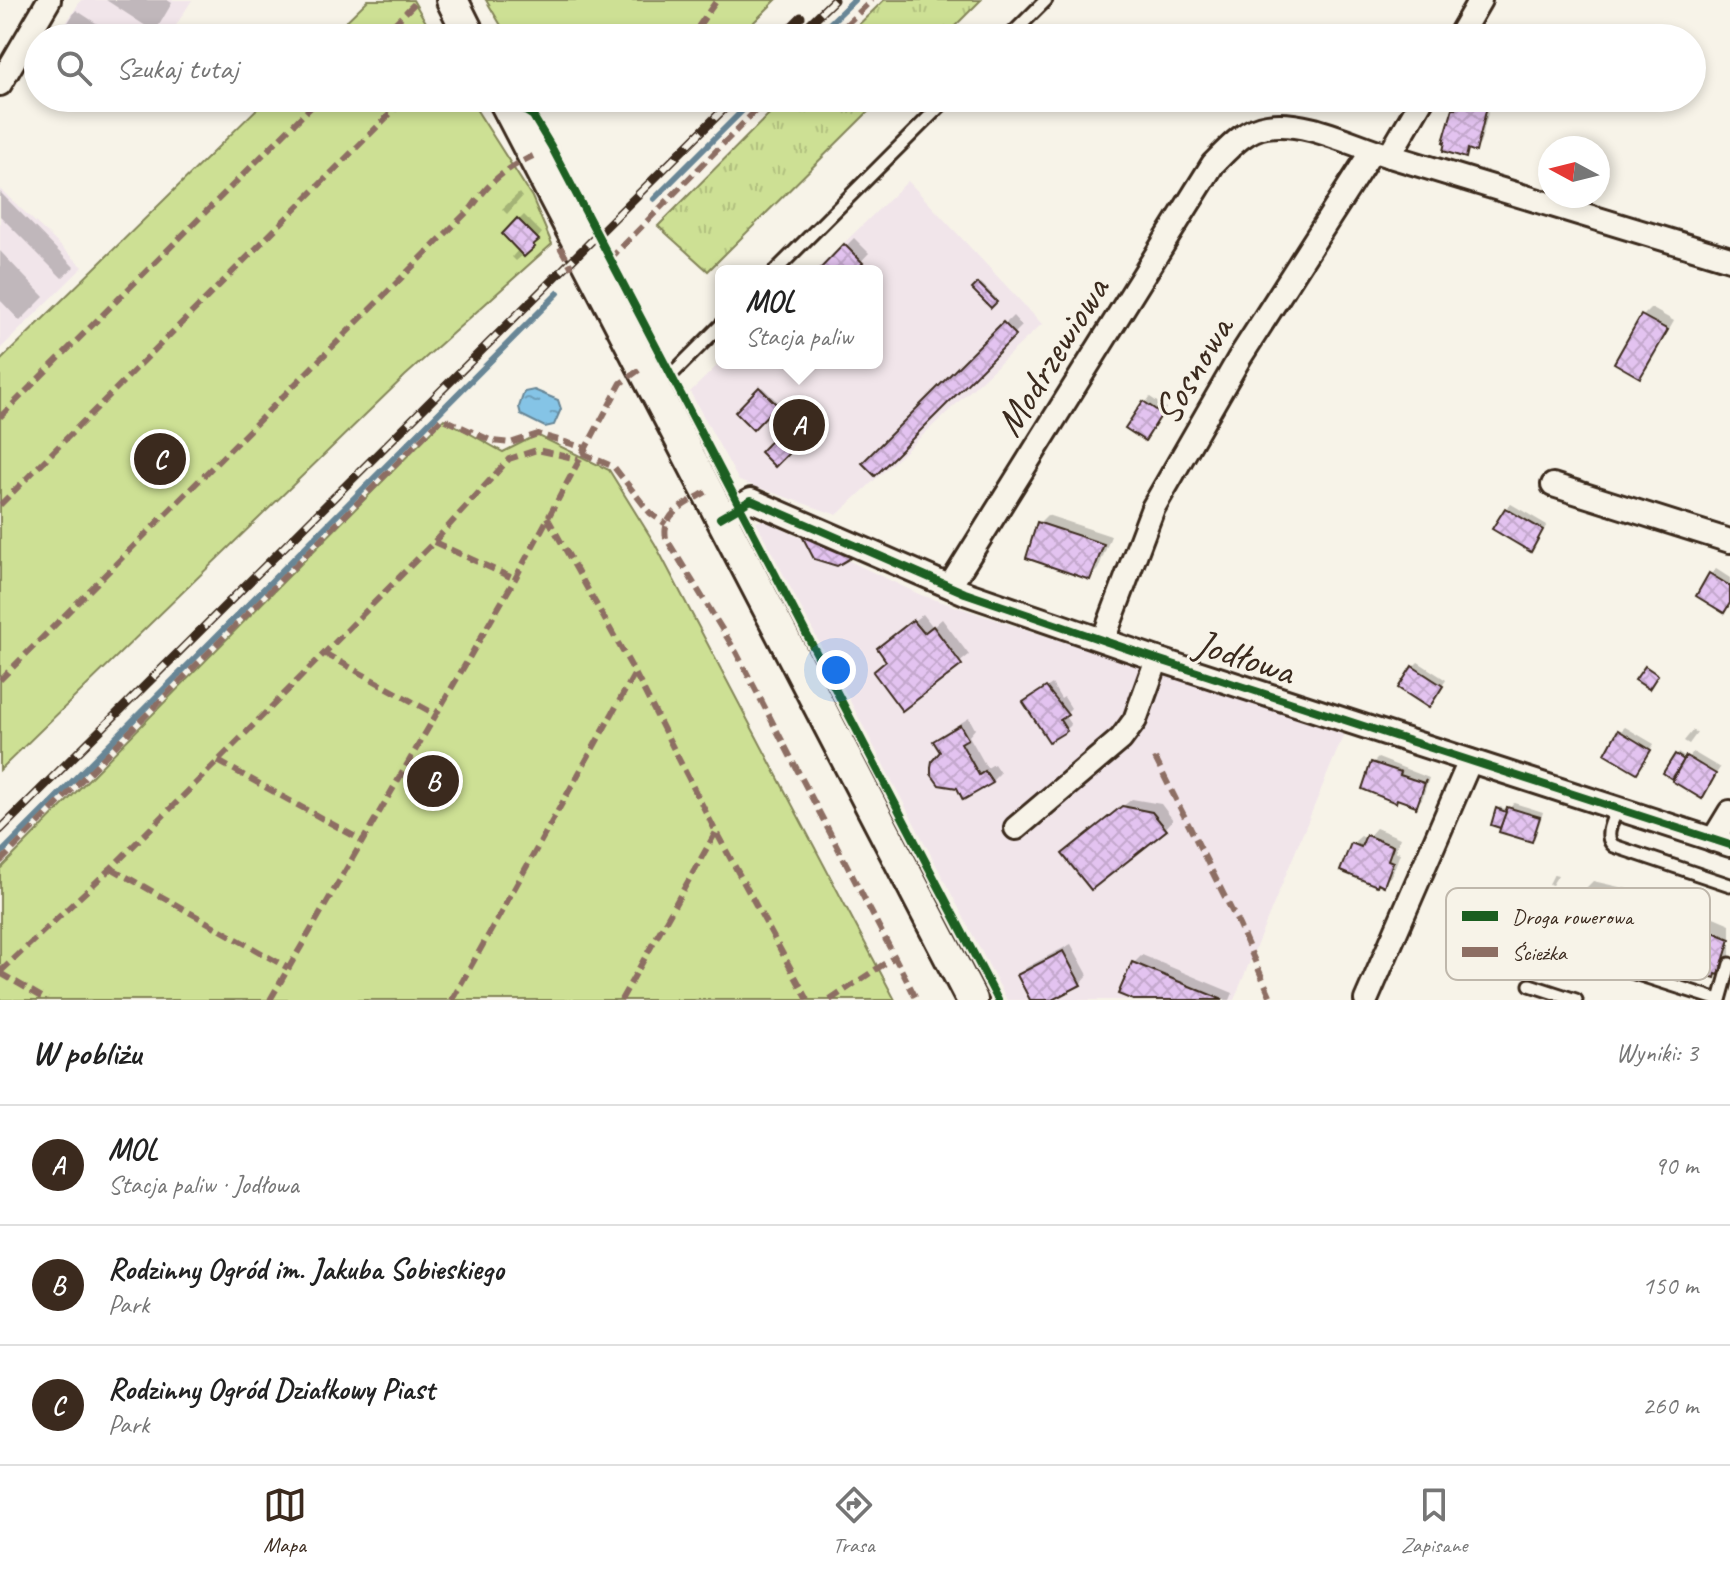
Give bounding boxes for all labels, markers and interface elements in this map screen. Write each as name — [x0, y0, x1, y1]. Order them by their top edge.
search box — [24, 24, 1706, 112]
icon: search — [52, 46, 96, 90]
text: Szukaj tutaj — [116, 49, 238, 87]
north arrow — [1538, 136, 1610, 208]
popup — [715, 265, 883, 369]
street label: Modrzewiowa — [984, 265, 1122, 445]
text: MOL — [745, 282, 795, 320]
street label: Sosnowa — [1142, 305, 1246, 433]
text: Stacja paliw — [745, 320, 853, 353]
pin: A — [773, 395, 825, 455]
pin: C — [134, 429, 186, 489]
street label: Jodłowa — [1187, 617, 1303, 697]
your location — [816, 650, 856, 690]
pin: B — [407, 751, 459, 811]
legend — [1446, 888, 1710, 980]
text: Droga rowerowa — [1512, 903, 1635, 931]
text: Ścieżka — [1512, 939, 1568, 967]
text: W pobliżu — [32, 1031, 141, 1074]
text: Wyniki: 3 — [1616, 1036, 1698, 1069]
text: MOL — [108, 1130, 158, 1168]
text: A — [51, 1149, 65, 1182]
text: 90 m — [1654, 1149, 1698, 1182]
text: Stacja paliw · Jodłowa — [108, 1168, 299, 1201]
text: Rodzinny Ogród im. Jakuba Sobieskiego — [108, 1250, 504, 1288]
text: B — [51, 1269, 65, 1302]
text: 150 m — [1642, 1269, 1698, 1302]
text: Park — [108, 1288, 149, 1321]
text: Rodzinny Ogród Działkowy Piast — [108, 1370, 434, 1408]
text: C — [52, 1389, 64, 1422]
text: 260 m — [1642, 1389, 1698, 1422]
text: Park — [108, 1408, 149, 1441]
tab: Mapa — [263, 1483, 307, 1559]
tab: Trasa — [832, 1483, 876, 1559]
tab: Zapisane — [1401, 1483, 1467, 1559]

